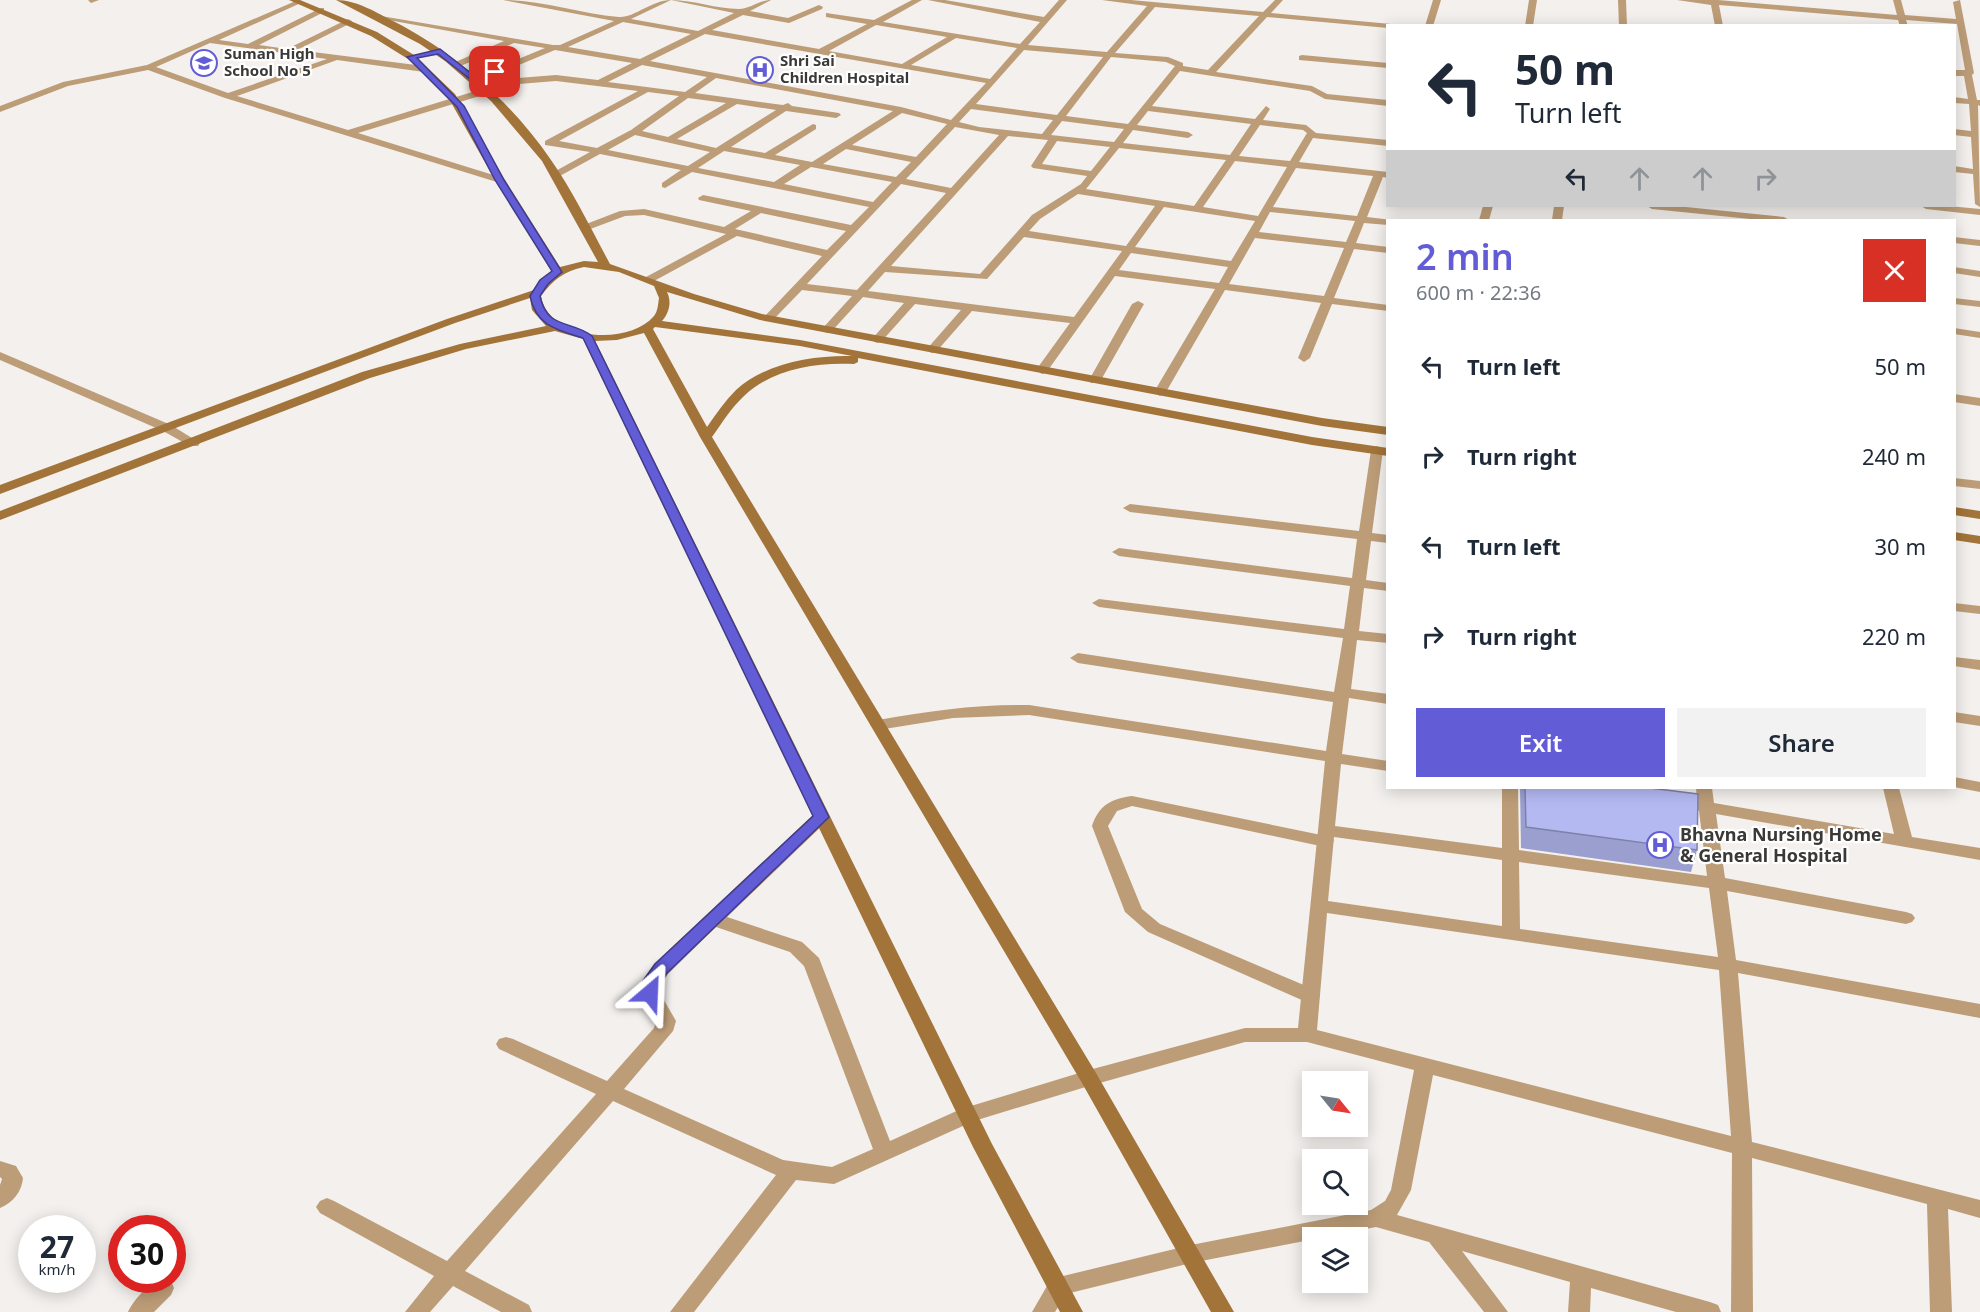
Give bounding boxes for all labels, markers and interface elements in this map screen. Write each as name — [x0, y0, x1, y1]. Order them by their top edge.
text: 50 m — [1515, 40, 1615, 97]
place label: Suman High School No 5 — [224, 43, 314, 80]
pin — [469, 46, 520, 97]
school or university icon: Suman High School No 5 — [189, 48, 219, 78]
icon: left — [1416, 48, 1494, 126]
place label: Shri Sai Children Hospital — [780, 50, 909, 87]
icon: arrive — [478, 55, 511, 88]
hospital icon: Shri Sai Children Hospital — [745, 55, 775, 85]
text: Turn left — [1515, 94, 1621, 131]
icon: left — [1560, 162, 1593, 195]
icon: ahead — [1623, 162, 1656, 195]
icon: ahead — [1686, 162, 1719, 195]
icon: right — [1749, 162, 1782, 195]
text: 2 min — [1416, 232, 1514, 281]
button: close — [1863, 239, 1926, 302]
text: 600 m · 22:36 — [1416, 279, 1541, 306]
icon: left — [1416, 350, 1449, 383]
text: Turn left — [1467, 351, 1561, 381]
text: 50 m — [1875, 351, 1926, 381]
icon: right — [1416, 440, 1449, 473]
text: Turn right — [1467, 441, 1577, 471]
text: 240 m — [1862, 441, 1926, 471]
icon: left — [1416, 530, 1449, 563]
text: Turn left — [1467, 531, 1561, 561]
text: 30 m — [1875, 531, 1926, 561]
icon: right — [1416, 620, 1449, 653]
text: Turn right — [1467, 621, 1577, 651]
text: 220 m — [1862, 621, 1926, 651]
button: Exit — [1416, 708, 1665, 777]
button: Share — [1677, 708, 1926, 777]
place label: Bhavna Nursing Home & General Hospital — [1680, 822, 1882, 867]
hospital icon: Bhavna Nursing Home & General Hospital — [1645, 830, 1675, 860]
position arrow — [618, 961, 682, 1025]
north arrow — [1302, 1071, 1368, 1137]
map controls — [1302, 1071, 1368, 1293]
button: search — [1302, 1149, 1368, 1215]
speed limit sign: 30 — [108, 1215, 186, 1293]
text: 27 — [40, 1226, 74, 1267]
button: layers — [1302, 1227, 1368, 1293]
text: km/h — [39, 1259, 75, 1279]

